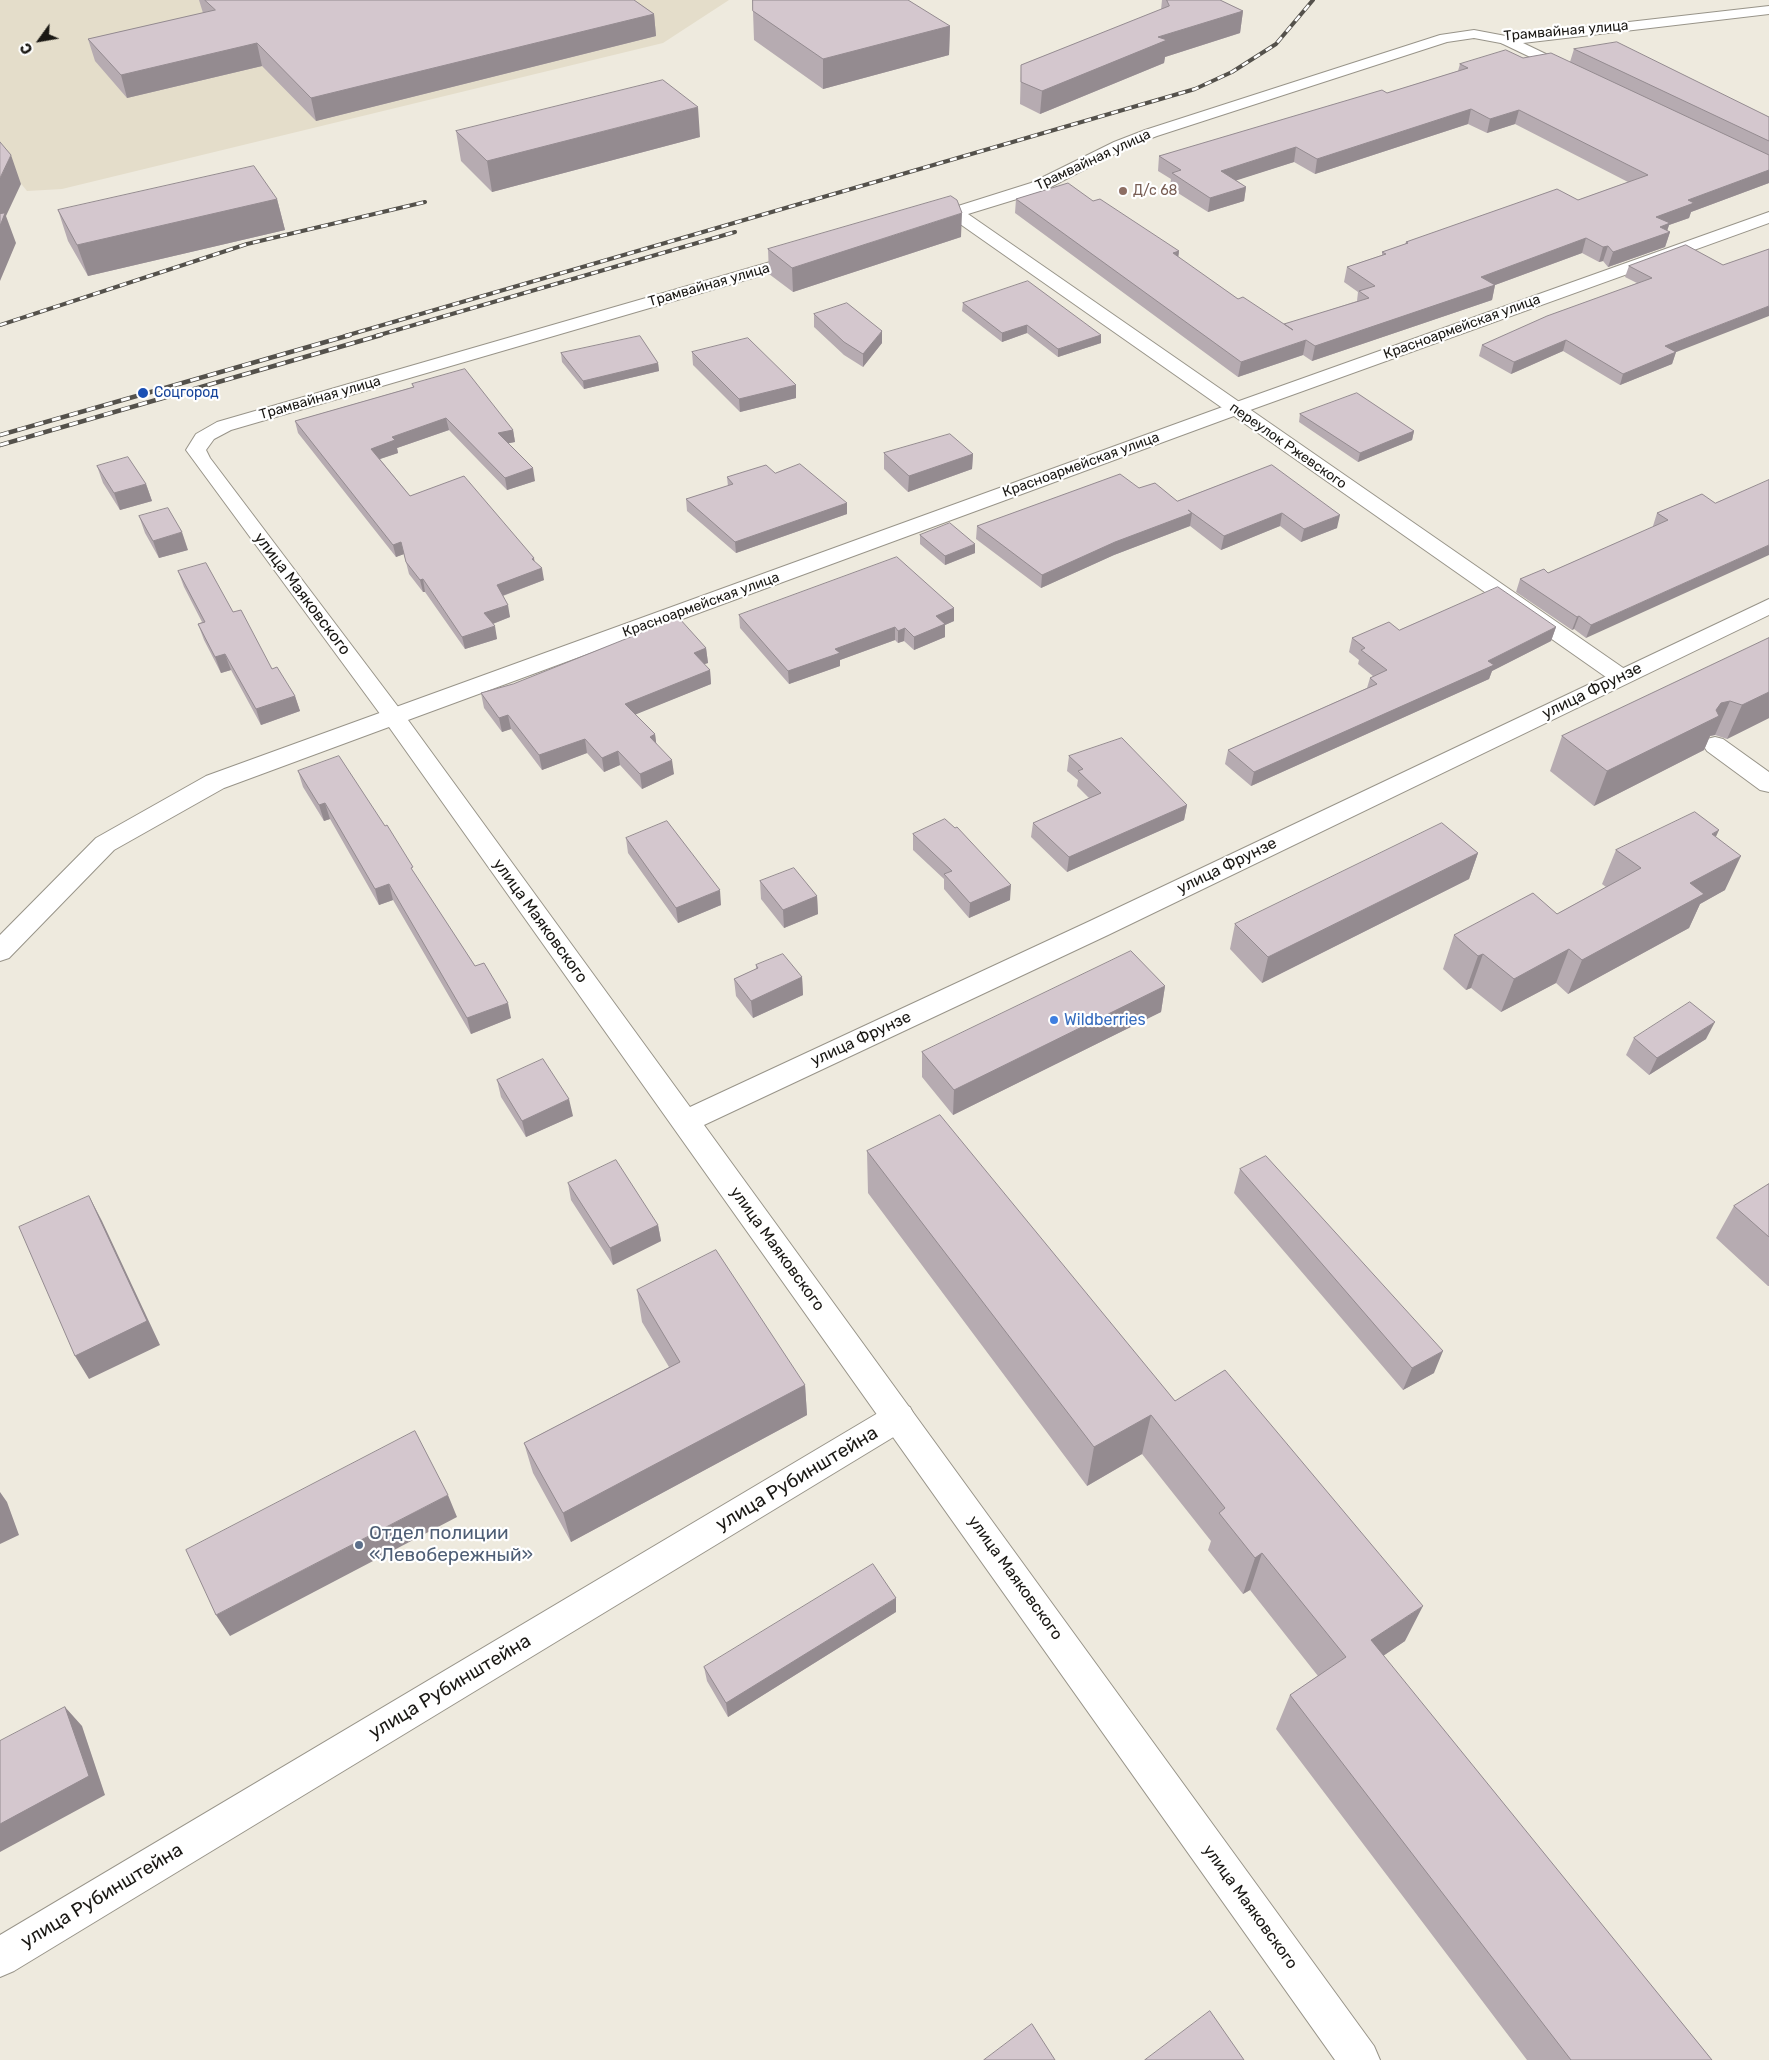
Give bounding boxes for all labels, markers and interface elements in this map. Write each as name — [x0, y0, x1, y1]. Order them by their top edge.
north arrow — [15, 15, 65, 65]
street label: Трамвайная улица — [1503, 17, 1629, 45]
text: С — [17, 40, 37, 57]
street label: Трамвайная улица — [1033, 126, 1153, 194]
place label: Д/с 68 — [1133, 183, 1177, 199]
marker: Д/с 68 — [1117, 185, 1129, 197]
street label: Трамвайная улица — [646, 260, 772, 310]
street label: Красноармейская улица — [1381, 291, 1543, 363]
street label: Трамвайная улица — [257, 373, 383, 423]
place label: Соцгород — [154, 385, 219, 401]
marker: Соцгород — [136, 386, 150, 400]
street label: переулок Ржевского — [1226, 399, 1350, 493]
street label: Красноармейская улица — [1000, 429, 1162, 501]
street label: улица Маяковского — [250, 529, 354, 659]
street label: Красноармейская улица — [620, 569, 782, 641]
street label: улица Фрунзе — [1539, 659, 1645, 723]
street label: улица Фрунзе — [1174, 834, 1280, 898]
street label: улица Маяковского — [489, 855, 591, 987]
street label: улица Фрунзе — [808, 1007, 914, 1071]
place label: Wildberries — [1064, 1010, 1146, 1030]
marker: Wildberries — [1048, 1014, 1060, 1026]
street label: улица Маяковского — [726, 1183, 828, 1315]
street label: улица Рубинштейна — [712, 1422, 882, 1536]
street label: улица Маяковского — [964, 1512, 1066, 1644]
place label: Отдел полиции «Левобережный» — [369, 1523, 533, 1567]
marker: Отдел полиции «Левобережный» — [353, 1539, 365, 1551]
street label: улица Рубинштейна — [365, 1630, 535, 1744]
street label: улица Рубинштейна — [17, 1839, 187, 1953]
street label: улица Маяковского — [1199, 1841, 1301, 1973]

